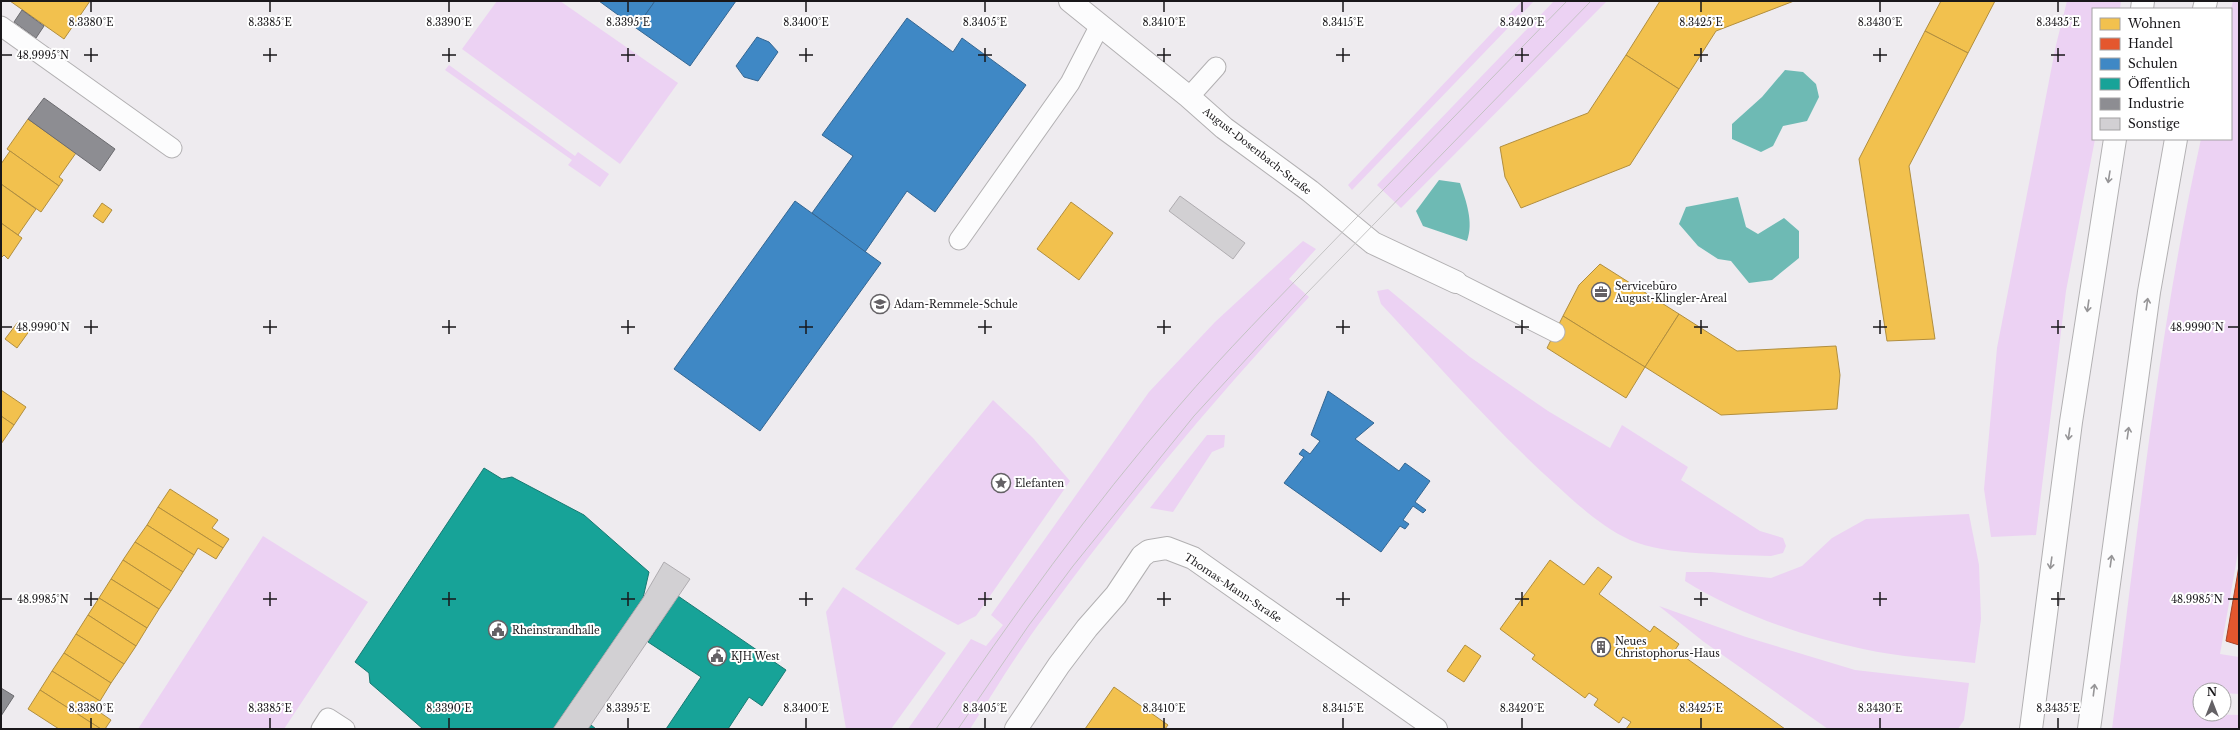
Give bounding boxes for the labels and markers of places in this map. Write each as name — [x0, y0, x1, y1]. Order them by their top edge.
place label: Servicebüro August-Klingler-Areal — [1614, 280, 1727, 305]
office icon: Servicebüro August-Klingler-Areal — [1590, 281, 1612, 303]
school or university icon: Adam-Remmele-Schule — [869, 293, 891, 315]
place label: Adam-Remmele-Schule — [893, 298, 1018, 311]
place icon: Elefanten — [990, 472, 1012, 494]
place label: Elefanten — [1015, 477, 1064, 490]
public building icon: Rheinstrandhalle — [487, 619, 509, 641]
place label: Rheinstrandhalle — [512, 624, 600, 637]
place label: Neues Christophorus-Haus — [1615, 635, 1720, 660]
building icon: Neues Christophorus-Haus — [1590, 636, 1612, 658]
public building icon: KJH West — [706, 645, 728, 667]
place label: KJH West — [731, 650, 780, 663]

